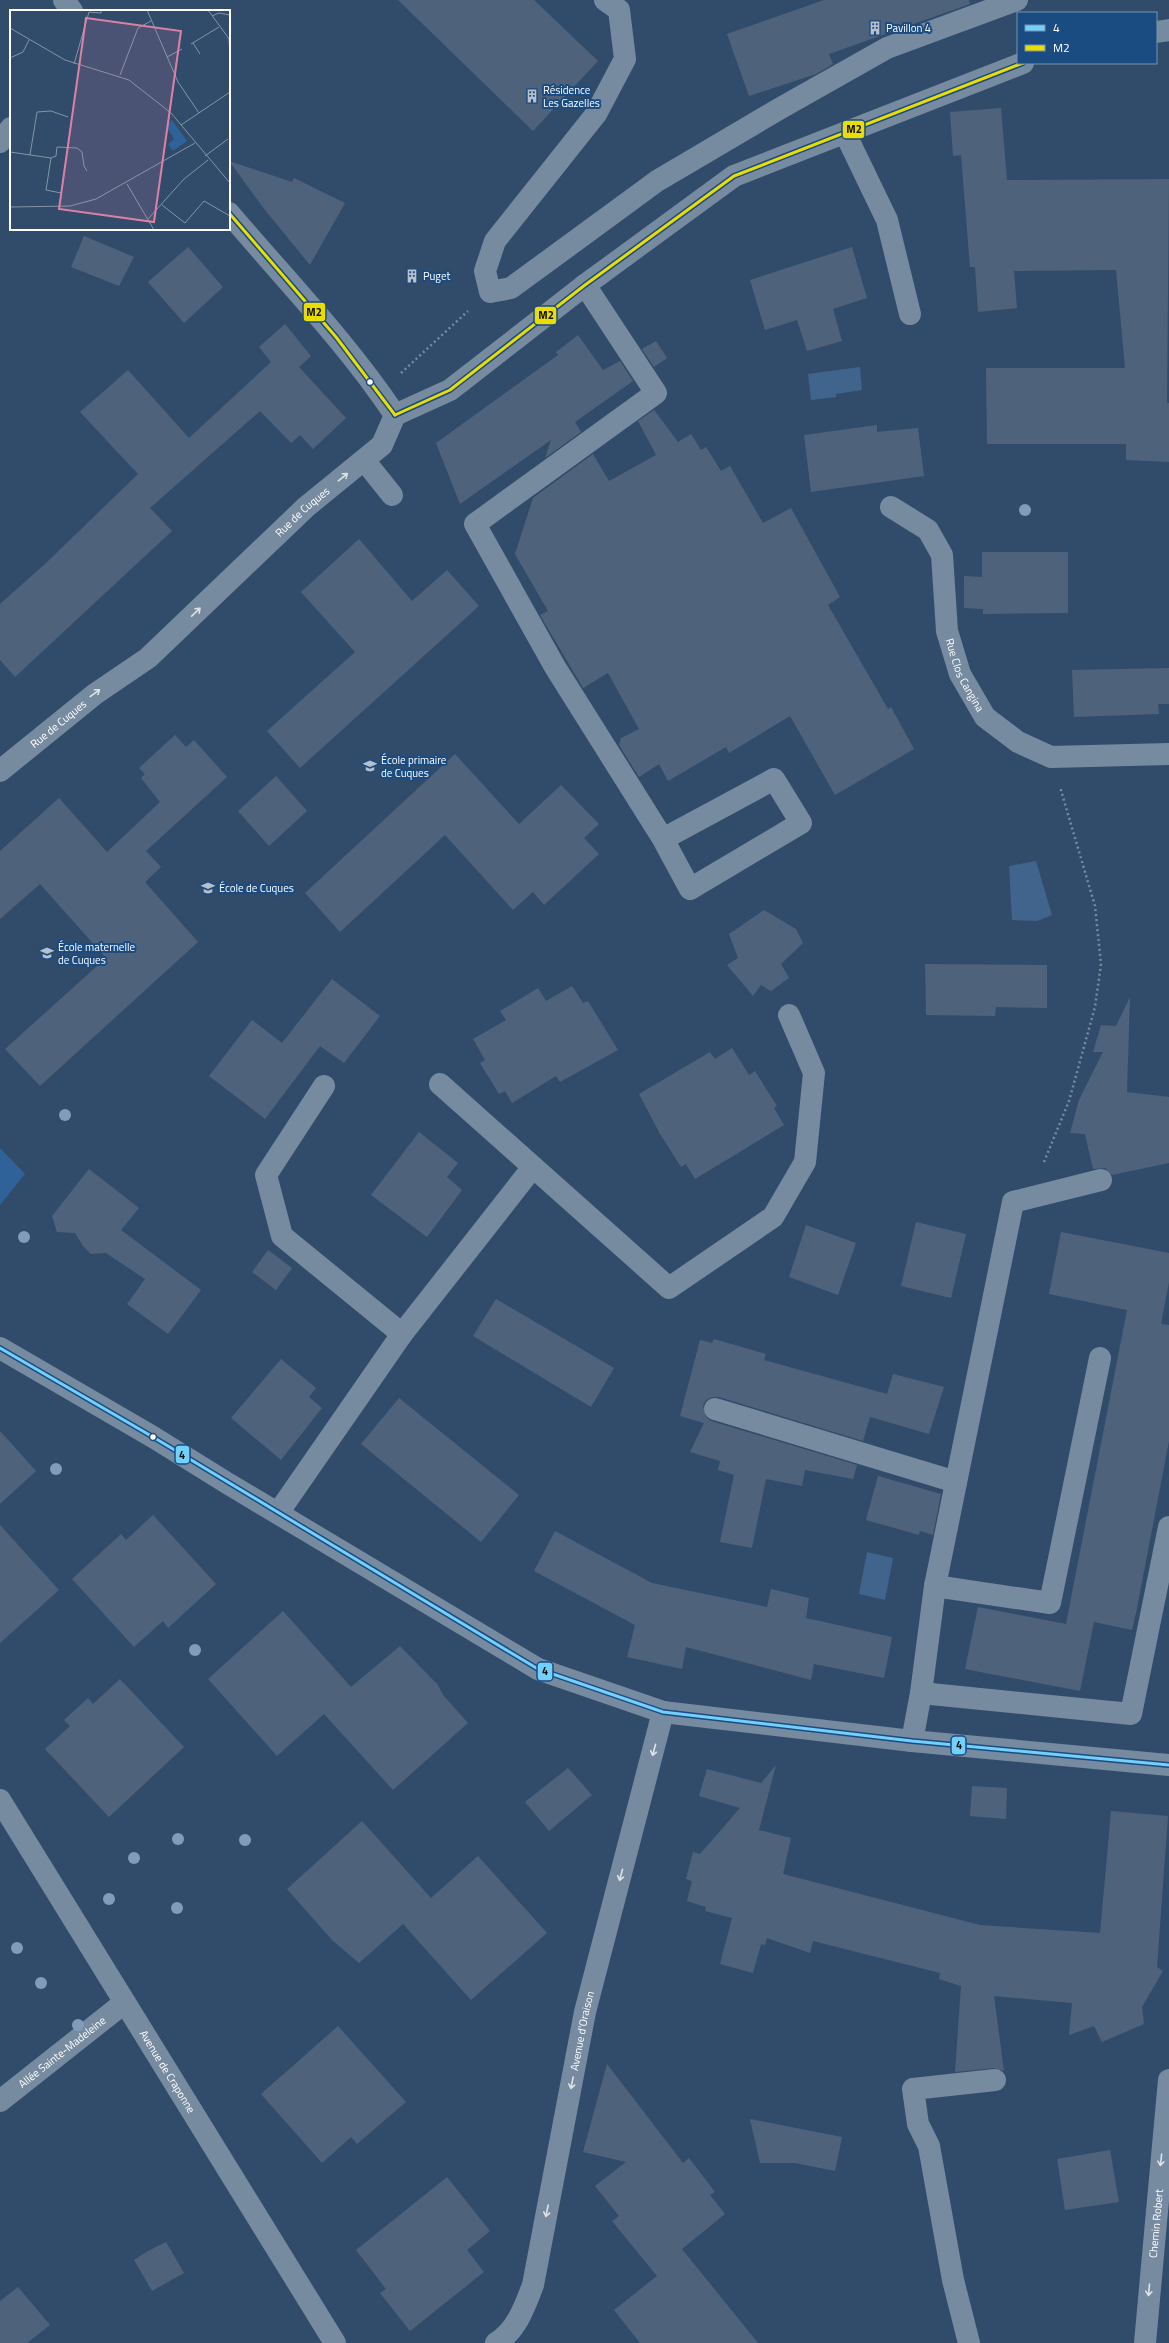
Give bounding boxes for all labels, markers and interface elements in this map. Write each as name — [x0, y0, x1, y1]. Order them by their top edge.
inset map — [10, 10, 230, 230]
legend — [1017, 12, 1157, 64]
text: 4 — [1053, 18, 1060, 37]
building icon: Pavillon 4 — [867, 20, 883, 36]
place label: Pavillon 4 — [886, 20, 931, 36]
text: M2 — [1053, 38, 1070, 57]
place label: Résidence Les Gazelles — [543, 82, 600, 111]
building icon: Résidence Les Gazelles — [524, 88, 540, 104]
line badge: M2 — [842, 120, 865, 139]
text: M2 — [846, 121, 862, 137]
building icon: Puget — [404, 268, 420, 284]
place label: Puget — [423, 268, 451, 284]
line badge: M2 — [303, 302, 326, 322]
text: M2 — [306, 304, 322, 320]
line badge: M2 — [534, 306, 557, 325]
text: M2 — [538, 307, 554, 323]
unlabelled marker — [365, 377, 375, 387]
one-way arrow — [338, 472, 349, 481]
street label: Rue de Cuques — [271, 483, 333, 541]
one-way arrow — [191, 607, 201, 616]
street label: Rue Clos Cangina — [942, 636, 988, 715]
one-way arrow — [90, 689, 101, 698]
street label: Rue de Cuques — [27, 696, 90, 752]
place label: École primaire de Cuques — [381, 752, 447, 781]
school or university icon: École primaire de Cuques — [362, 758, 378, 774]
school or university icon: École de Cuques — [200, 880, 216, 896]
place label: École de Cuques — [219, 880, 294, 896]
place label: École maternelle de Cuques — [58, 939, 136, 968]
school or university icon: École maternelle de Cuques — [39, 945, 55, 961]
unlabelled marker — [148, 1432, 158, 1442]
line badge: 4 — [175, 1445, 190, 1464]
text: 4 — [179, 1447, 185, 1463]
line badge: 4 — [537, 1662, 553, 1681]
text: 4 — [542, 1663, 548, 1679]
line badge: 4 — [951, 1736, 966, 1755]
text: 4 — [956, 1737, 962, 1753]
one-way arrow — [649, 1743, 657, 1756]
one-way arrow — [617, 1869, 624, 1882]
street label: Avenue d'Oraison — [566, 1989, 598, 2072]
street label: Allée Sainte-Madeleine — [15, 2012, 109, 2092]
street label: Avenue de Craponne — [136, 2027, 199, 2116]
one-way arrow — [567, 2077, 575, 2090]
one-way arrow — [1157, 2153, 1164, 2166]
street label: Chemin Robert — [1145, 2188, 1167, 2259]
one-way arrow — [543, 2204, 551, 2217]
one-way arrow — [1145, 2283, 1153, 2296]

